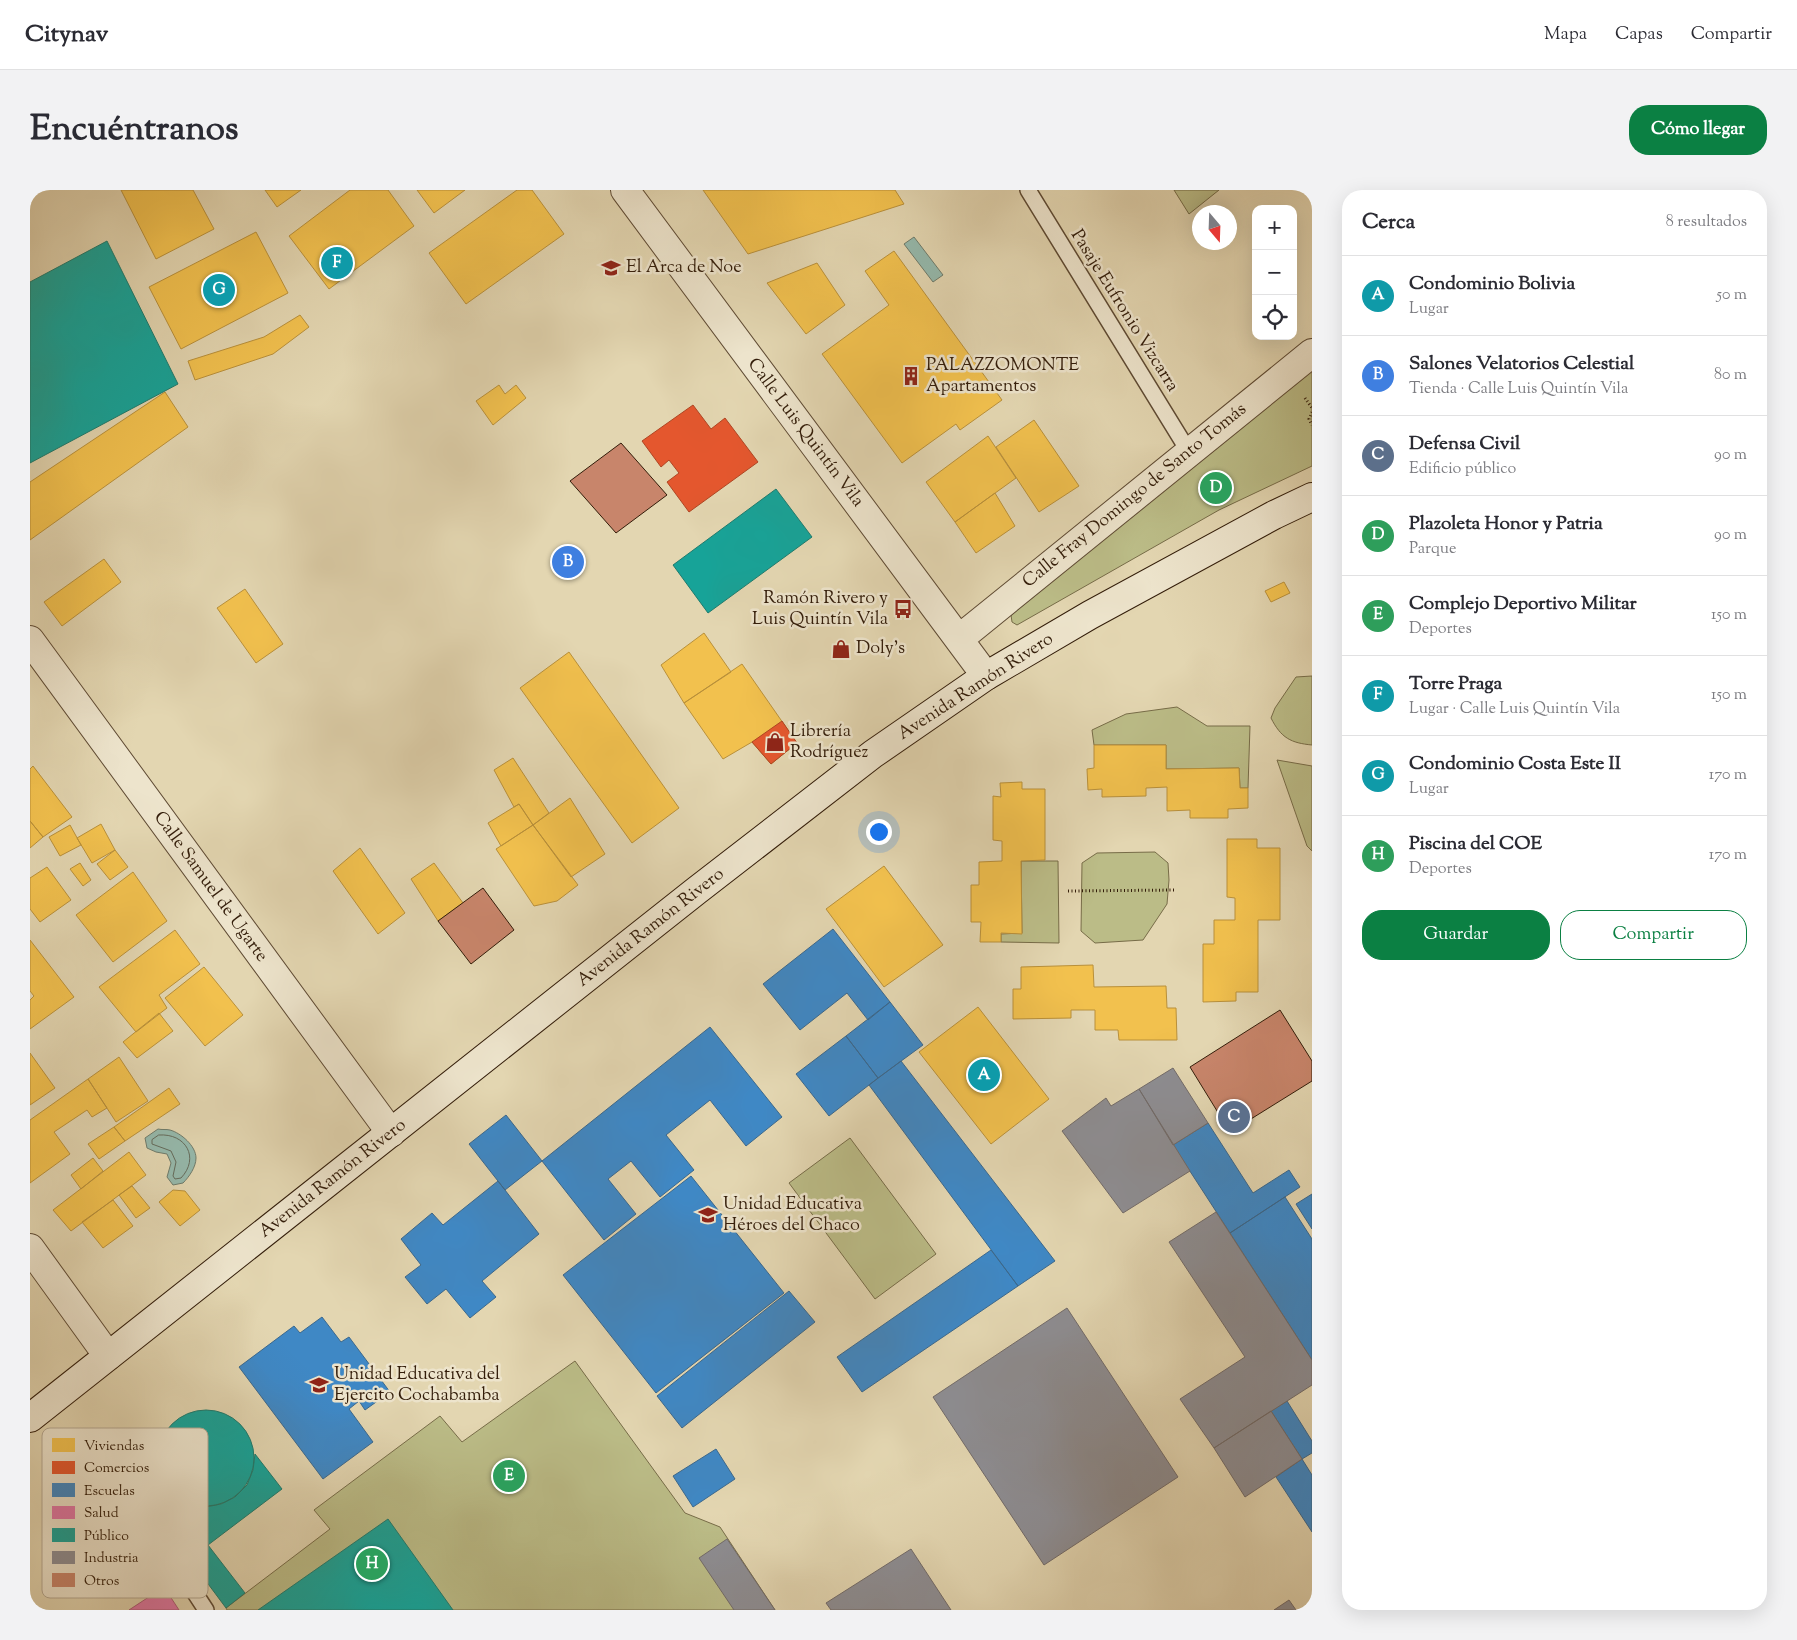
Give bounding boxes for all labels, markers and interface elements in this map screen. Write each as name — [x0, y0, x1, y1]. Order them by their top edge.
text: Citynav — [25, 18, 108, 52]
text: Mapa — [1544, 22, 1587, 48]
text: Capas — [1615, 22, 1663, 48]
text: Compartir — [1691, 22, 1772, 48]
text: Encuéntranos — [30, 105, 239, 156]
button: Cómo llegar — [1629, 105, 1767, 155]
north arrow — [1192, 205, 1237, 250]
map controls — [1252, 205, 1297, 340]
button: + — [1252, 205, 1297, 250]
text: Cerca — [1362, 208, 1415, 238]
text: 8 resultados — [1666, 211, 1747, 234]
street label: Pasaje Eufronio Vizcarra — [1063, 225, 1185, 397]
pin: F — [321, 244, 353, 282]
button: − — [1252, 250, 1297, 295]
place label: El Arca de Noe — [626, 255, 742, 281]
school or university icon: El Arca de Noe — [600, 257, 622, 279]
pin: G — [203, 271, 235, 309]
text: Condominio Bolivia — [1409, 271, 1575, 298]
text: A — [1372, 284, 1385, 307]
text: 50 m — [1716, 284, 1747, 307]
button: locate — [1252, 295, 1297, 340]
text: Lugar — [1409, 298, 1449, 321]
text: Salones Velatorios Celestial — [1409, 351, 1634, 378]
street label: Calle Luis Quintín Vila — [740, 353, 870, 513]
place label: PALAZZOMONTE Apartamentos — [926, 353, 1079, 400]
text: B — [1373, 364, 1383, 387]
text: 80 m — [1714, 364, 1747, 387]
building icon: PALAZZOMONTE Apartamentos — [900, 365, 922, 387]
text: Tienda · Calle Luis Quintín Vila — [1409, 378, 1628, 401]
street label: Calle Fray Domingo de Santo Tomás — [1019, 399, 1251, 593]
text: Defensa Civil — [1409, 431, 1520, 458]
text: C — [1372, 444, 1384, 467]
text: 90 m — [1714, 444, 1747, 467]
text: Edificio público — [1409, 458, 1516, 481]
pin: D — [1200, 469, 1232, 507]
text: Plazoleta Honor y Patria — [1409, 511, 1603, 538]
text: D — [1372, 524, 1384, 547]
text: 90 m — [1714, 524, 1747, 547]
text: Parque — [1409, 538, 1456, 561]
pin: B — [552, 543, 584, 581]
place label: Ramón Rivero y Luis Quintín Vila — [752, 586, 888, 633]
text: Complejo Deportivo Militar — [1409, 591, 1637, 618]
bus stop icon: Ramón Rivero y Luis Quintín Vila — [892, 598, 914, 620]
text: E — [1373, 604, 1383, 627]
text: 150 m — [1711, 604, 1747, 627]
text: Deportes — [1409, 618, 1472, 641]
street label: Avenida Ramón Rivero — [893, 627, 1059, 747]
place label: Doly's — [856, 636, 905, 662]
shop icon: Doly's — [830, 638, 852, 660]
text: Torre Praga — [1409, 671, 1502, 698]
text: F — [1374, 684, 1382, 707]
text: 150 m — [1711, 684, 1747, 707]
text: Lugar · Calle Luis Quintín Vila — [1409, 698, 1620, 721]
place label: Librería Rodríguez — [790, 719, 869, 766]
shop icon: Librería Rodríguez — [764, 731, 786, 753]
text: Condominio Costa Este II — [1409, 751, 1621, 778]
text: G — [1371, 764, 1385, 787]
text: 170 m — [1709, 764, 1747, 787]
text: Lugar — [1409, 778, 1449, 801]
street label: Calle Samuel de Ugarte — [146, 806, 274, 968]
your location — [866, 819, 892, 845]
text: Piscina del COE — [1409, 831, 1542, 858]
text: H — [1372, 844, 1384, 867]
text: 170 m — [1709, 844, 1747, 867]
text: Deportes — [1409, 858, 1472, 881]
street label: Avenida Ramón Rivero — [572, 862, 730, 994]
button: Guardar — [1362, 910, 1550, 960]
button: Compartir — [1560, 910, 1747, 960]
pin: A — [968, 1056, 1000, 1094]
pin: C — [1218, 1098, 1250, 1136]
street label: Avenida Ramón Rivero — [254, 1113, 412, 1245]
place label: Unidad Educativa Héroes del Chaco — [723, 1192, 862, 1239]
school or university icon: Unidad Educativa Héroes del Chaco — [697, 1204, 719, 1226]
place label: Unidad Educativa del Ejercito Cochabamba — [334, 1362, 500, 1409]
school or university icon: Unidad Educativa del Ejercito Cochabamba — [308, 1374, 330, 1396]
legend — [42, 1428, 208, 1598]
text: Viviendas — [84, 1437, 144, 1457]
pin: E — [493, 1457, 525, 1495]
text: Comercios — [84, 1459, 149, 1479]
text: Escuelas — [84, 1482, 135, 1502]
text: Salud — [84, 1504, 119, 1524]
text: Público — [84, 1527, 129, 1547]
pin: H — [356, 1545, 388, 1583]
text: Industria — [84, 1549, 139, 1569]
text: Otros — [84, 1572, 119, 1592]

